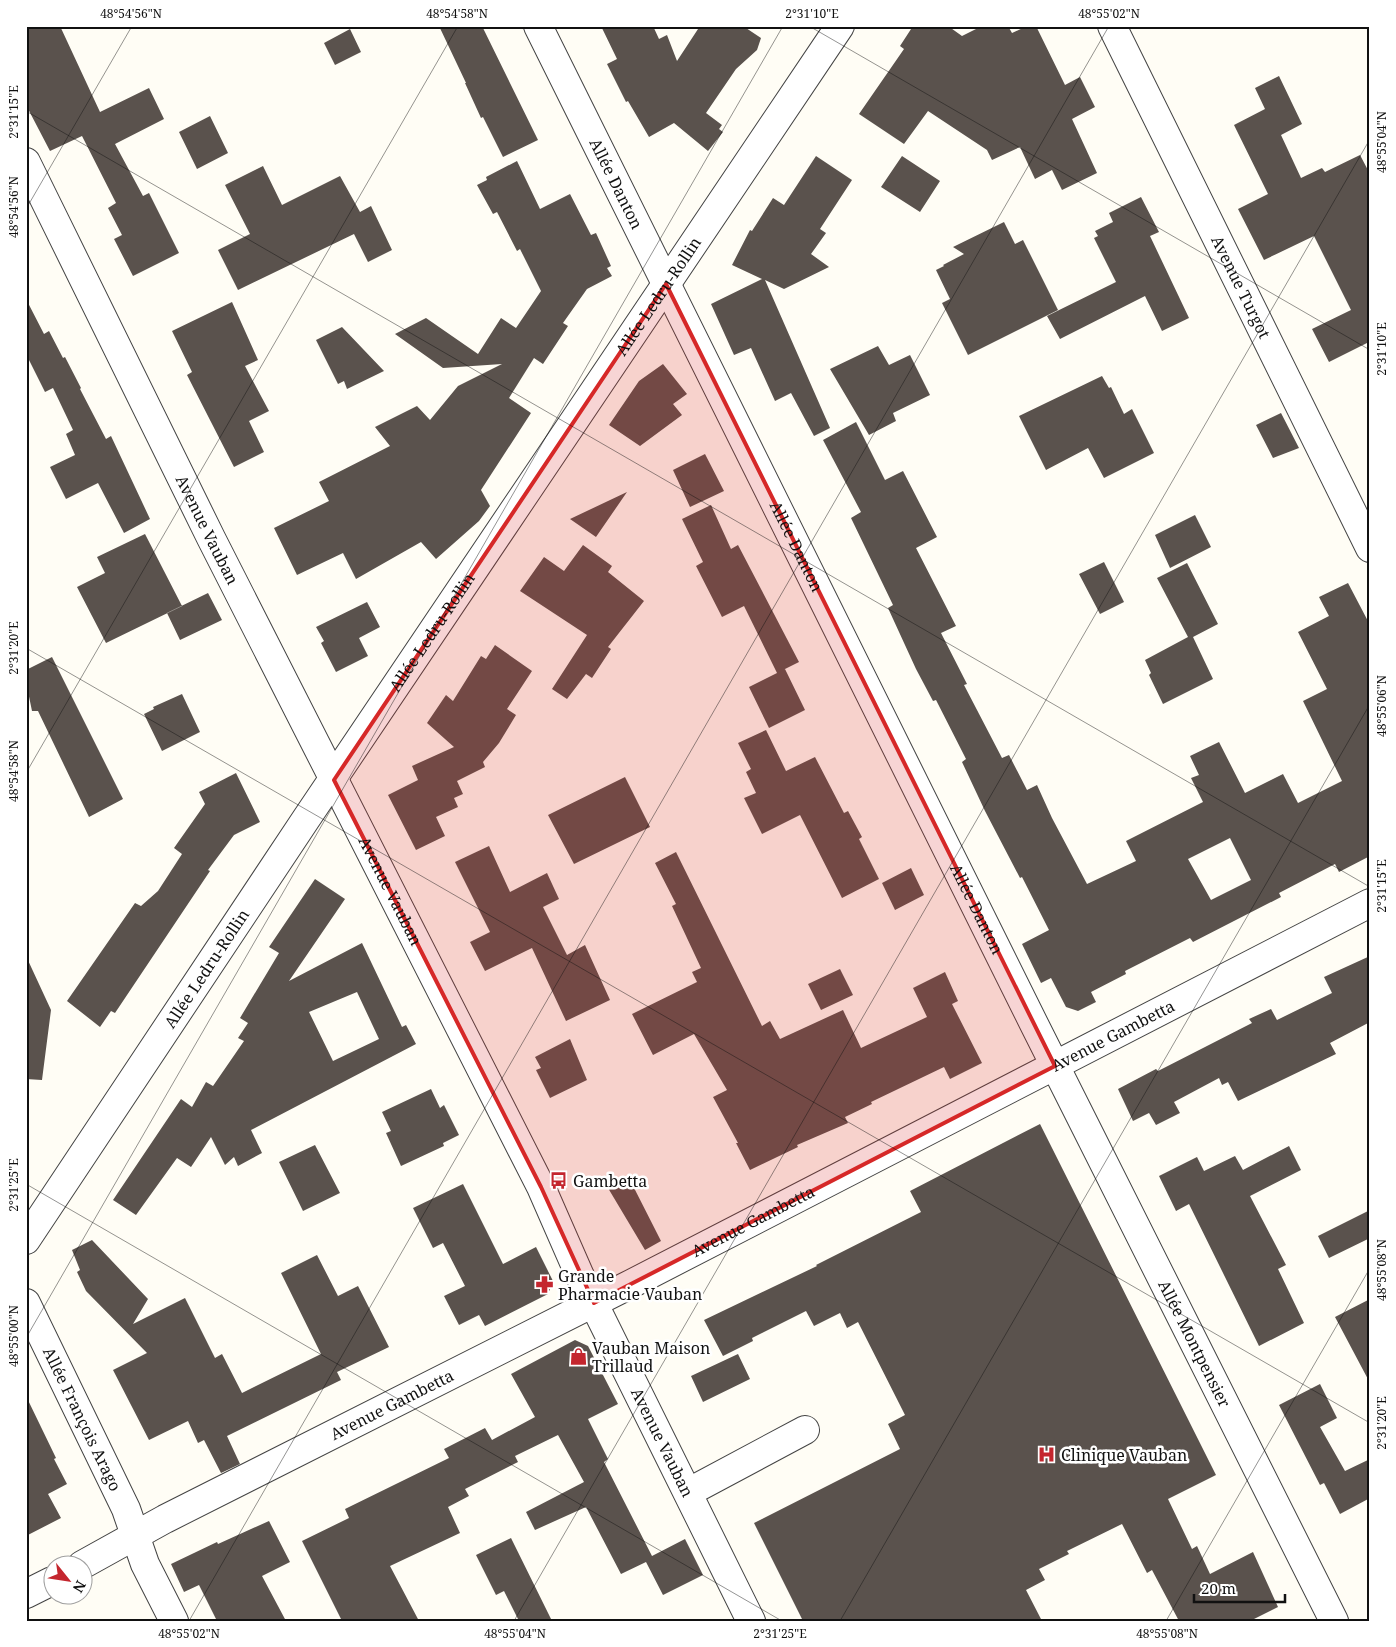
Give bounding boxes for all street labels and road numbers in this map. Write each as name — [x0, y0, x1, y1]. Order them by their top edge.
street label: Allée Danton — [585, 135, 648, 233]
street label: Allée Ledru-Rollin — [610, 232, 706, 360]
street label: Avenue Turgot — [1206, 232, 1276, 342]
street label: Avenue Vauban — [171, 471, 244, 588]
street label: Allée Danton — [765, 497, 828, 595]
street label: Allée Ledru-Rollin — [384, 568, 480, 696]
street label: Avenue Vauban — [354, 833, 427, 949]
street label: Allée Danton — [945, 860, 1009, 958]
street label: Allée Ledru-Rollin — [159, 905, 254, 1032]
street label: Avenue Gambetta — [1048, 995, 1178, 1076]
street label: Avenue Gambetta — [688, 1180, 818, 1262]
street label: Allée Montpensier — [1153, 1276, 1236, 1411]
street label: Allée François Arago — [38, 1343, 127, 1495]
street label: Avenue Gambetta — [326, 1364, 457, 1445]
street label: Avenue Vauban — [626, 1384, 699, 1501]

